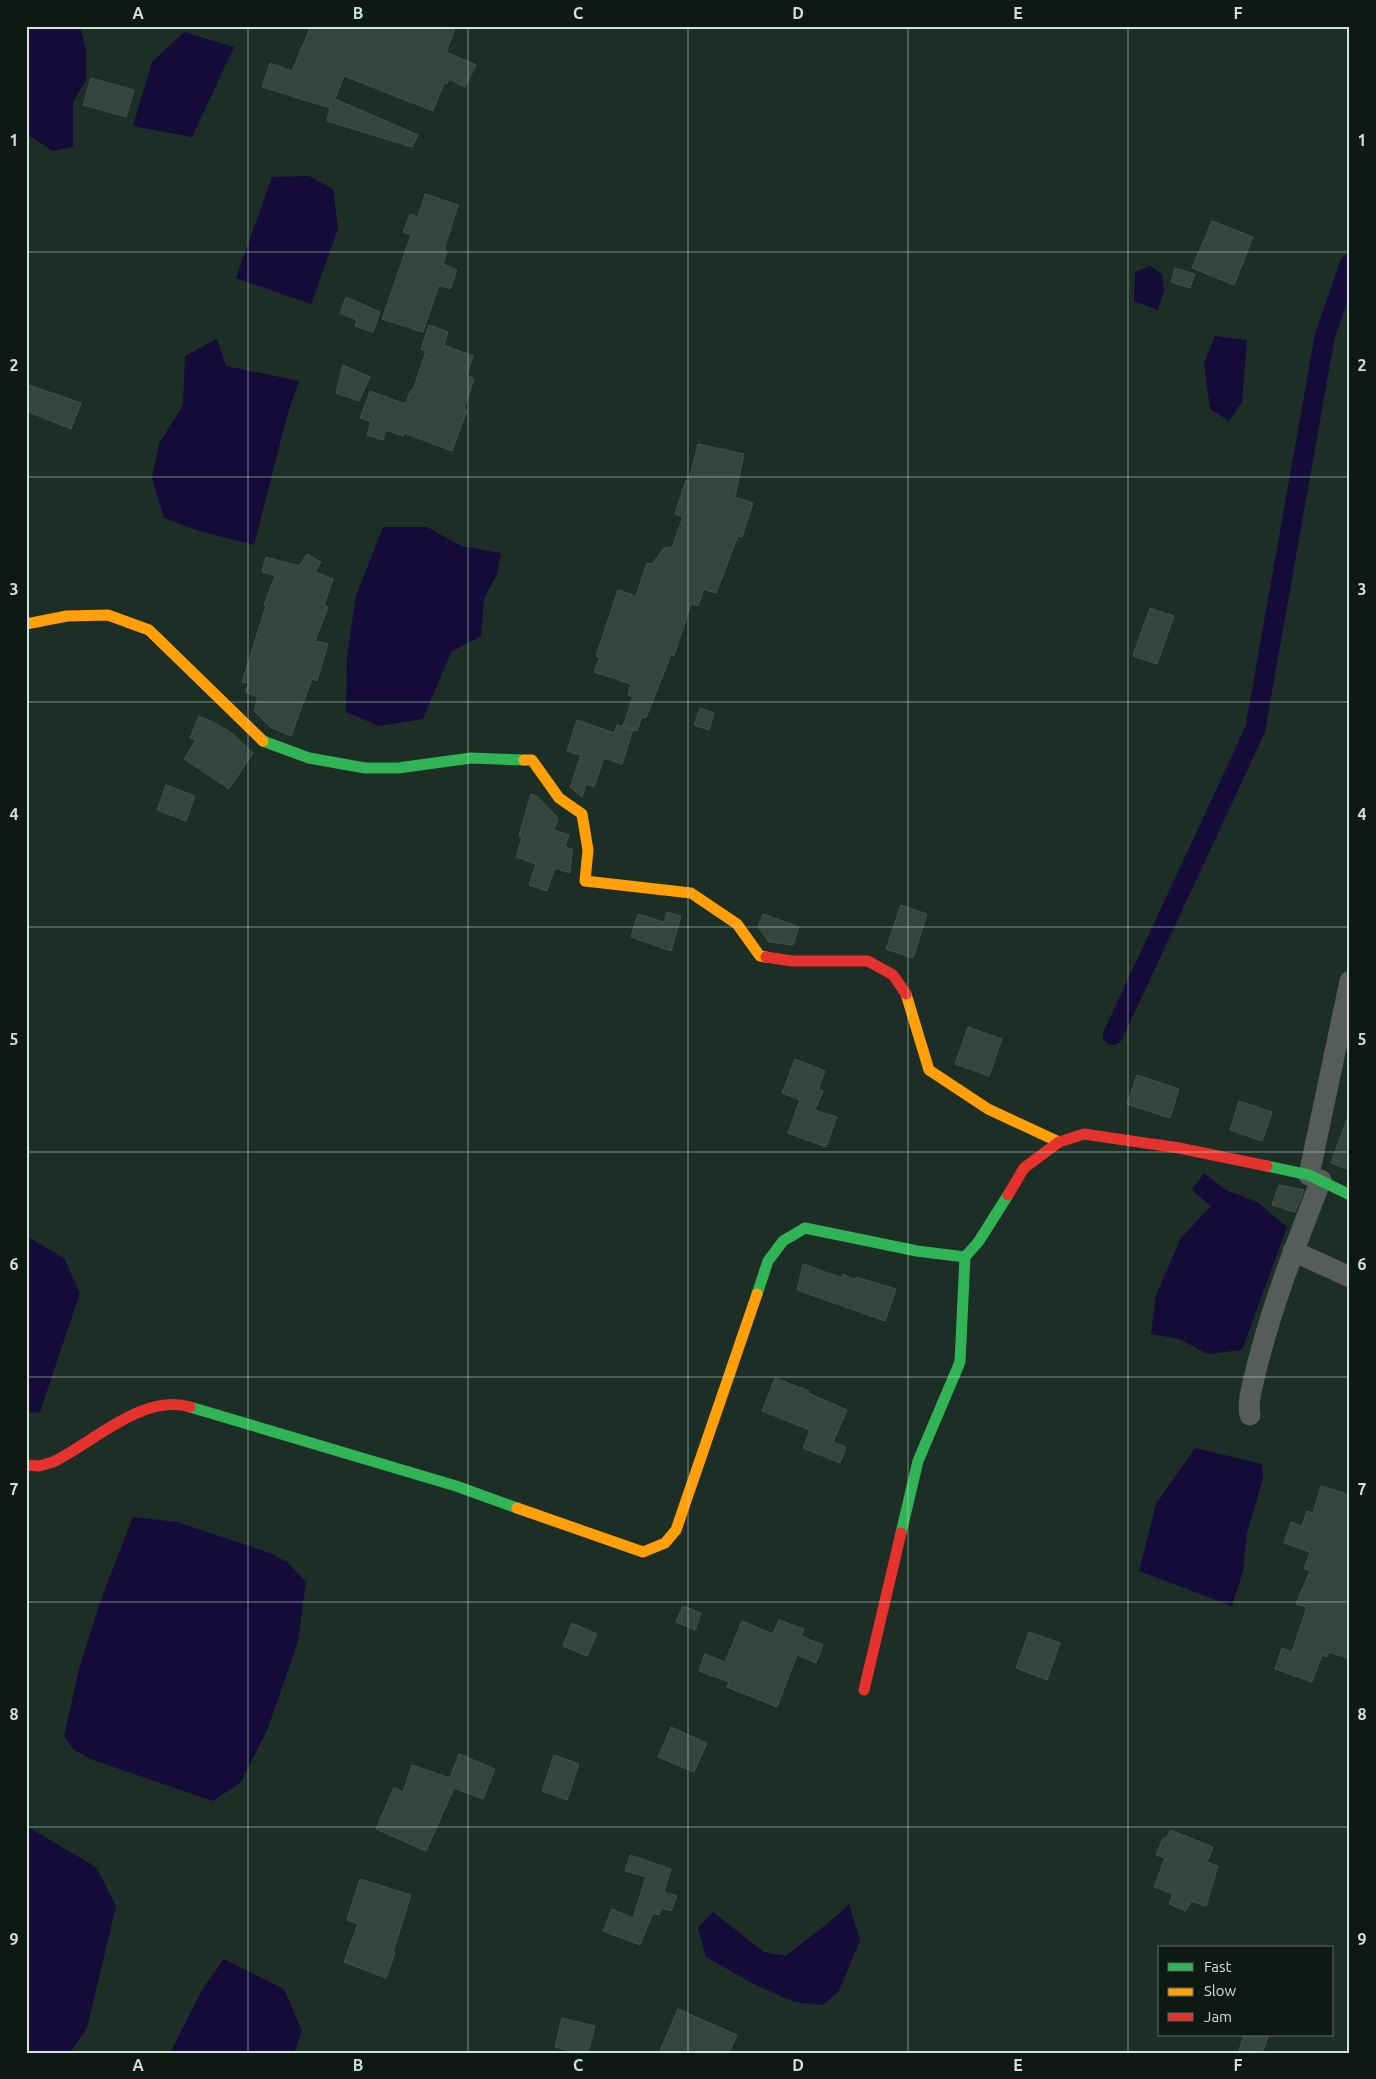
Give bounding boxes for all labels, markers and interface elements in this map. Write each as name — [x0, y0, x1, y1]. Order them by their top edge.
text: A — [132, 4, 144, 22]
text: B — [353, 4, 363, 22]
text: C — [573, 4, 583, 22]
text: D — [792, 4, 804, 22]
text: E — [1013, 4, 1023, 22]
text: F — [1234, 4, 1243, 22]
text: 1 — [9, 131, 19, 149]
text: 1 — [1357, 131, 1367, 149]
text: 2 — [9, 356, 19, 374]
text: 2 — [1357, 356, 1367, 374]
text: 3 — [9, 580, 19, 598]
text: 3 — [1357, 580, 1367, 598]
text: 4 — [9, 805, 19, 823]
text: 4 — [1357, 805, 1367, 823]
text: 5 — [9, 1030, 19, 1048]
text: 5 — [1357, 1030, 1367, 1048]
text: 6 — [9, 1255, 19, 1273]
text: 6 — [1357, 1255, 1367, 1273]
text: 7 — [9, 1480, 19, 1498]
text: 7 — [1357, 1480, 1367, 1498]
text: 8 — [9, 1705, 19, 1723]
text: 8 — [1357, 1705, 1367, 1723]
text: 9 — [9, 1930, 19, 1948]
text: 9 — [1357, 1930, 1367, 1948]
legend — [1158, 1946, 1334, 2036]
text: Fast — [1204, 1958, 1232, 1975]
text: Slow — [1204, 1982, 1237, 1999]
text: Jam — [1204, 2008, 1232, 2025]
text: A — [132, 2056, 144, 2074]
text: B — [353, 2056, 363, 2074]
text: C — [573, 2056, 583, 2074]
text: D — [792, 2056, 804, 2074]
text: E — [1013, 2056, 1023, 2074]
text: F — [1234, 2056, 1243, 2074]

